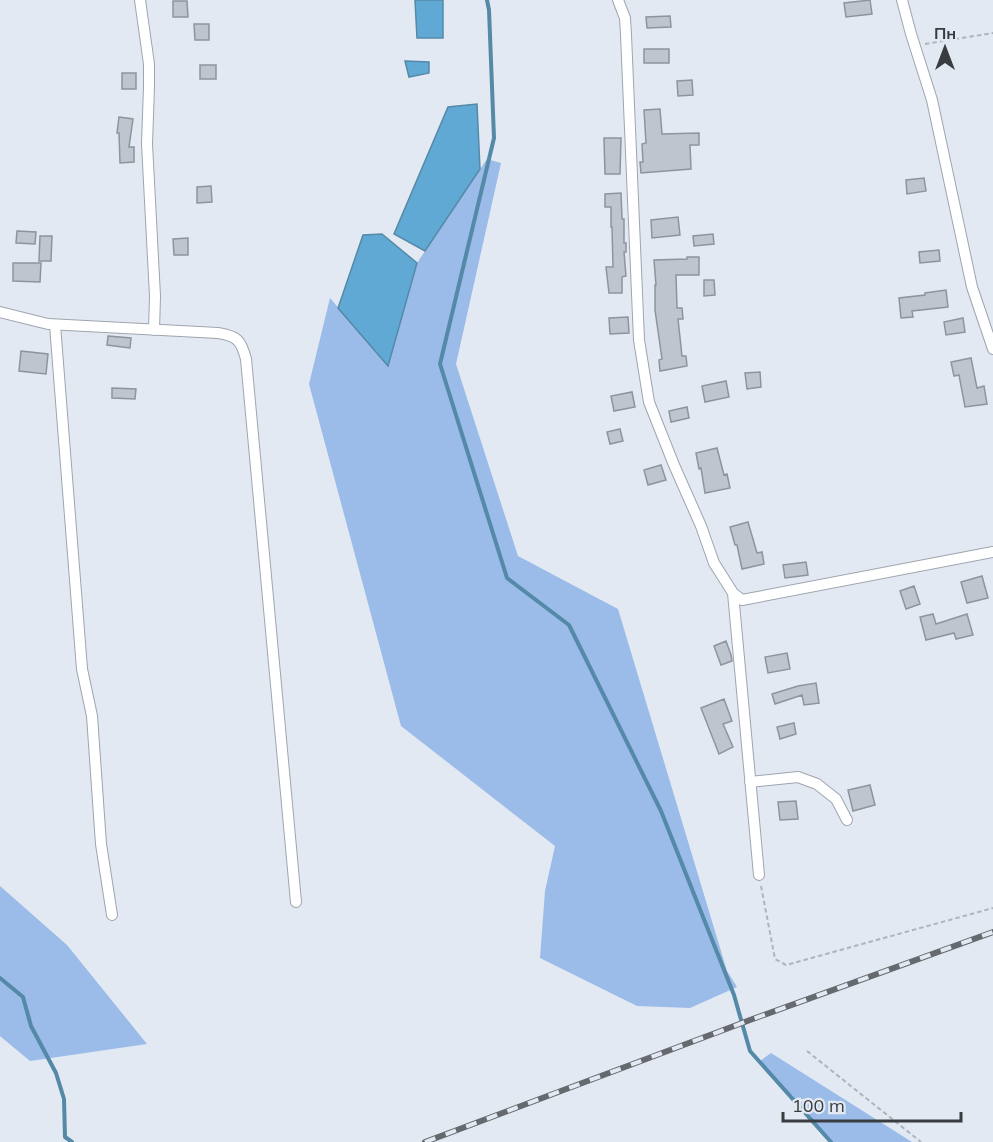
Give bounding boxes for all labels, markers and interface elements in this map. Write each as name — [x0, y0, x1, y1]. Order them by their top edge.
north arrow — [915, 18, 975, 78]
text: Пн — [934, 23, 956, 43]
scale bar — [783, 1085, 962, 1123]
text: 100 m — [792, 1094, 845, 1117]

